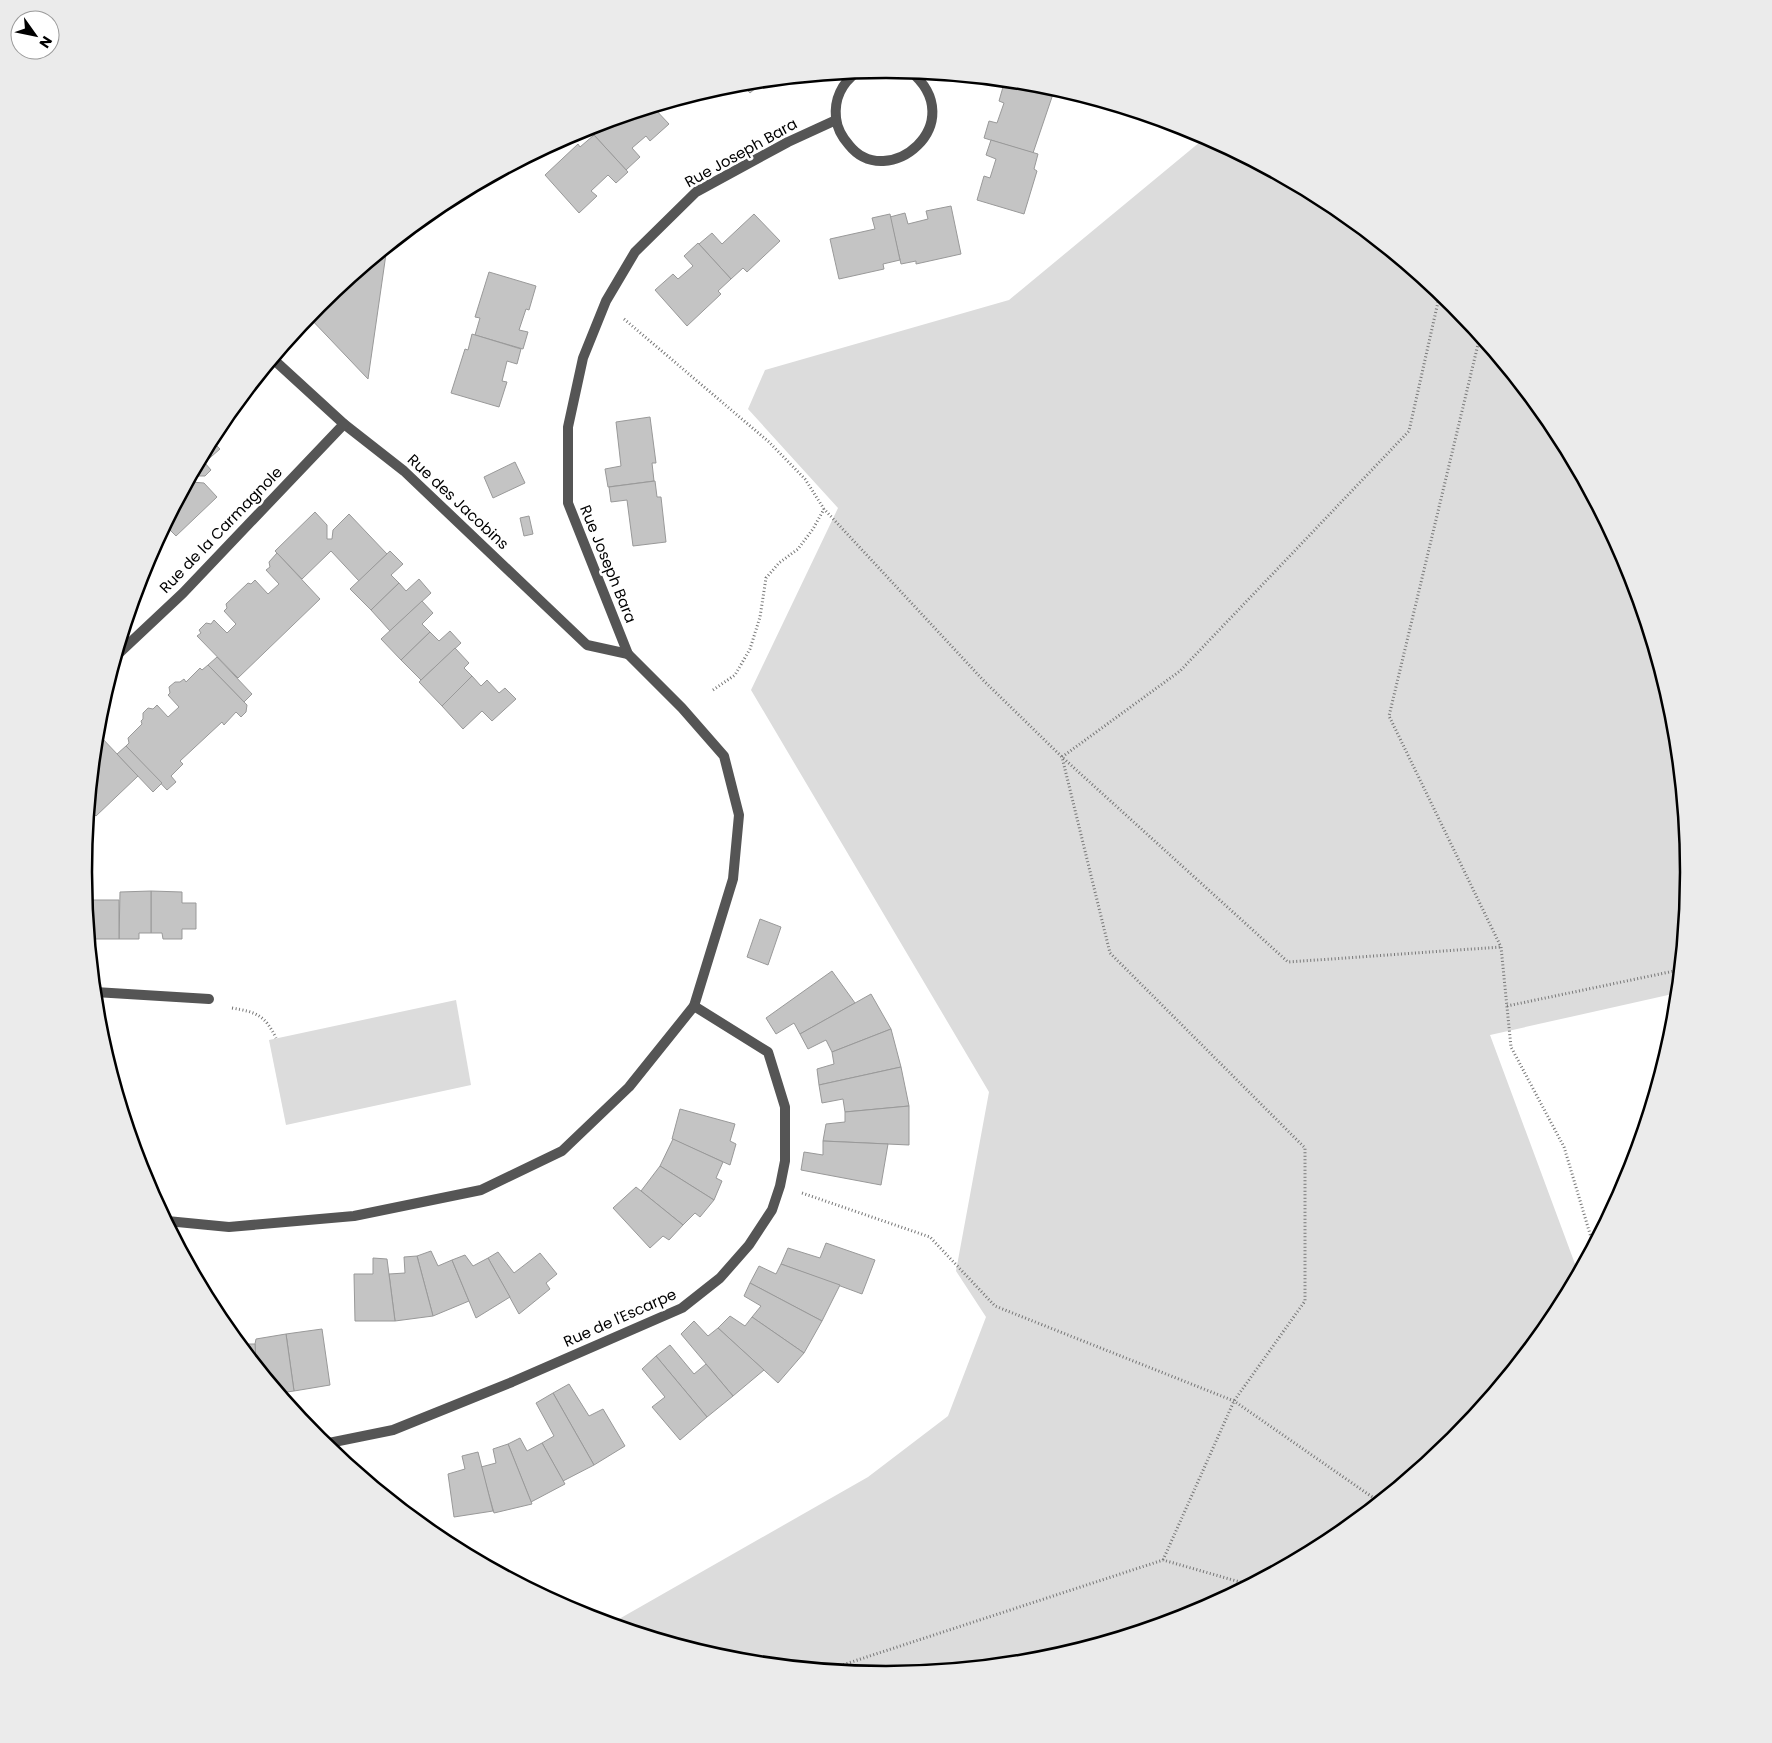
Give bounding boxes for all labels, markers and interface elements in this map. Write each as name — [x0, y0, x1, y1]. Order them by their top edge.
north arrow — [10, 10, 60, 60]
text: N — [35, 32, 57, 52]
street label: Rue Joseph Bara — [681, 113, 801, 192]
street label: Rue des Jacobins — [403, 449, 514, 554]
street label: Rue de la Carmagnole — [155, 462, 287, 598]
street label: Rue Joseph Bara — [575, 502, 642, 626]
street label: Rue de l'Escarpe — [560, 1283, 680, 1352]

